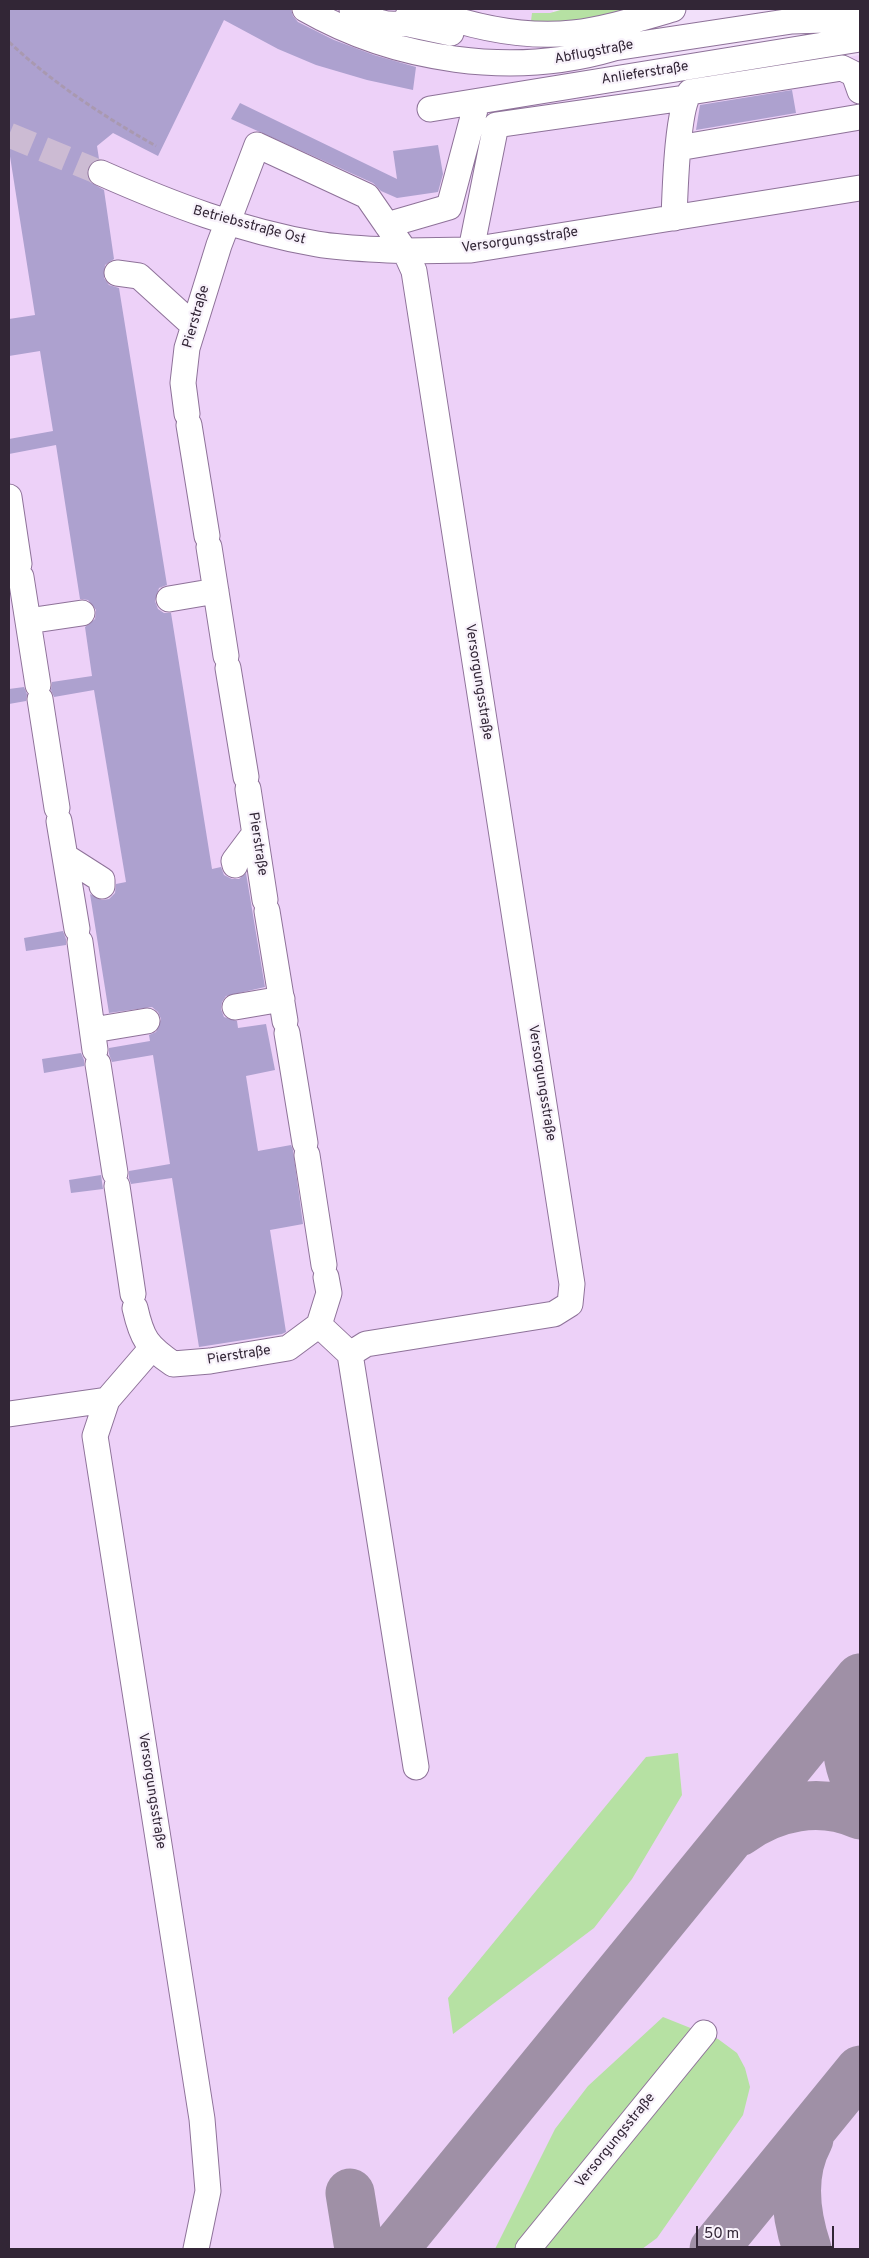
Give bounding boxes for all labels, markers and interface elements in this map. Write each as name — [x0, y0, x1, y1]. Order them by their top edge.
street label: Abflugstraße — [553, 37, 635, 69]
street label: Anlieferstraße — [600, 59, 690, 89]
street label: Betriebsstraße Ost — [191, 203, 307, 249]
street label: Versorgungsstraße — [461, 225, 579, 257]
street label: Pierstraße — [180, 284, 214, 350]
street label: Versorgungsstraße — [461, 623, 495, 741]
street label: Pierstraße — [244, 811, 270, 877]
street label: Versorgungsstraße — [524, 1024, 558, 1142]
street label: Pierstraße — [206, 1343, 272, 1369]
street label: Versorgungsstraße — [134, 1732, 168, 1850]
street label: Versorgungsstraße — [573, 2090, 659, 2192]
scale bar — [699, 2216, 836, 2248]
text: 50 m — [704, 2225, 739, 2244]

